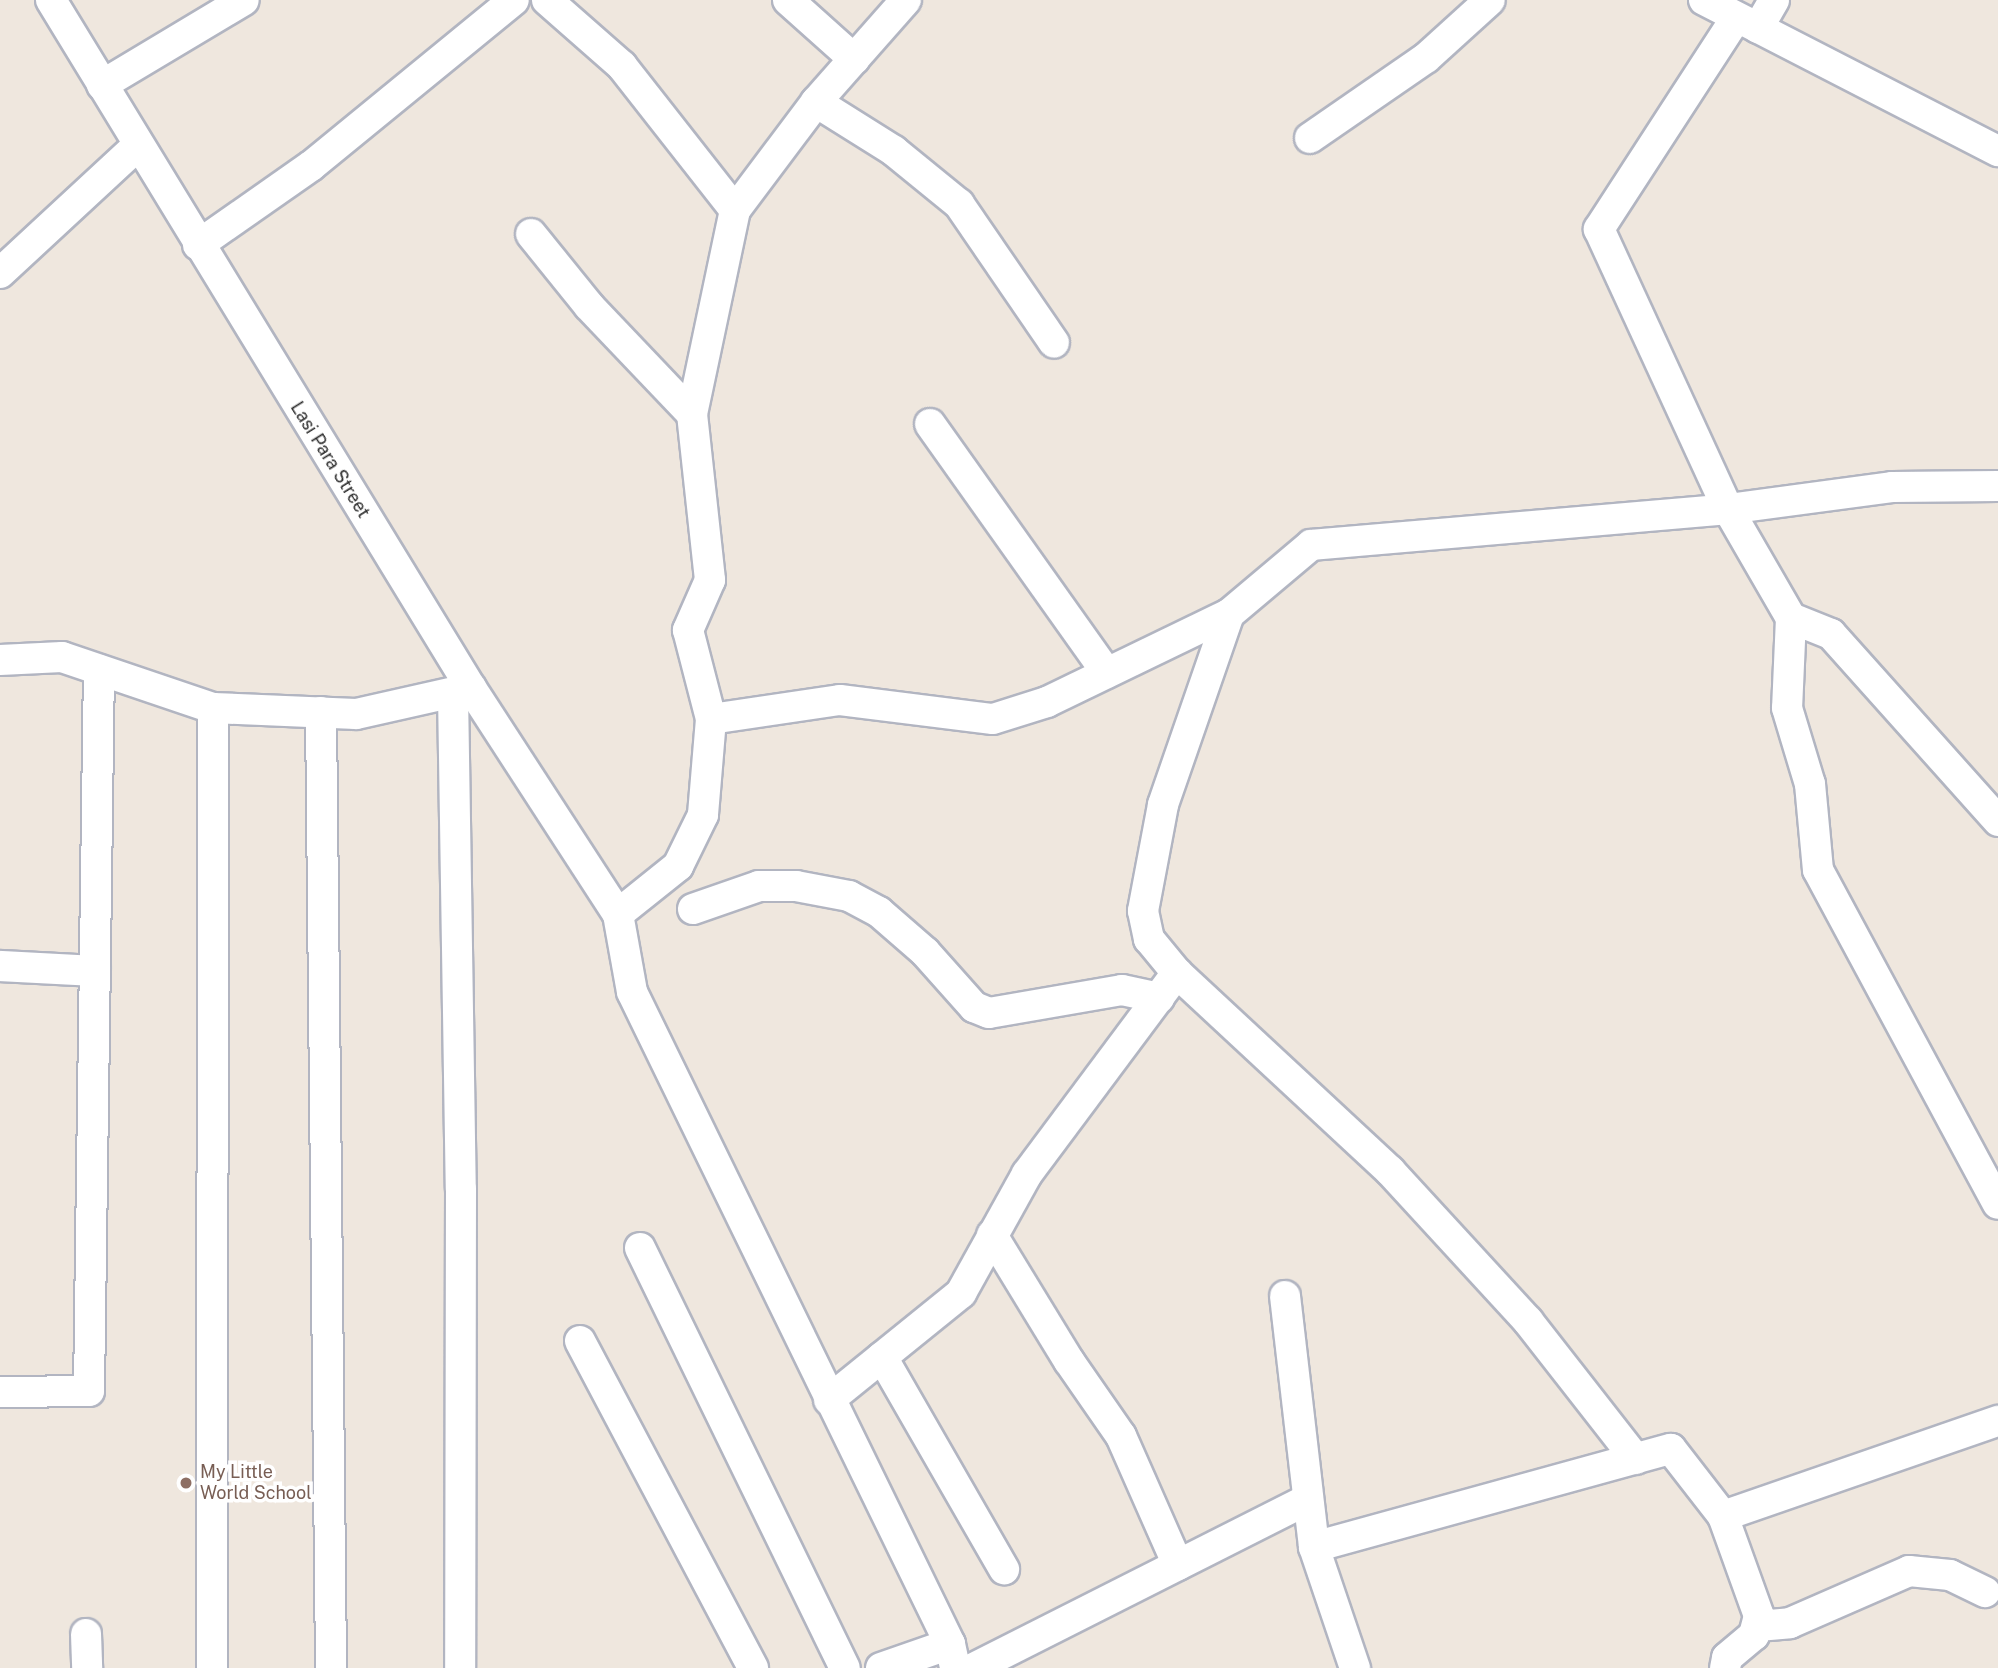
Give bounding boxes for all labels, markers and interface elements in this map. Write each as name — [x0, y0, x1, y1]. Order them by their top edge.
street label: Lasi Para Street — [286, 398, 374, 522]
place label: My Little World School — [200, 1462, 312, 1504]
marker: My Little World School — [178, 1475, 194, 1491]

